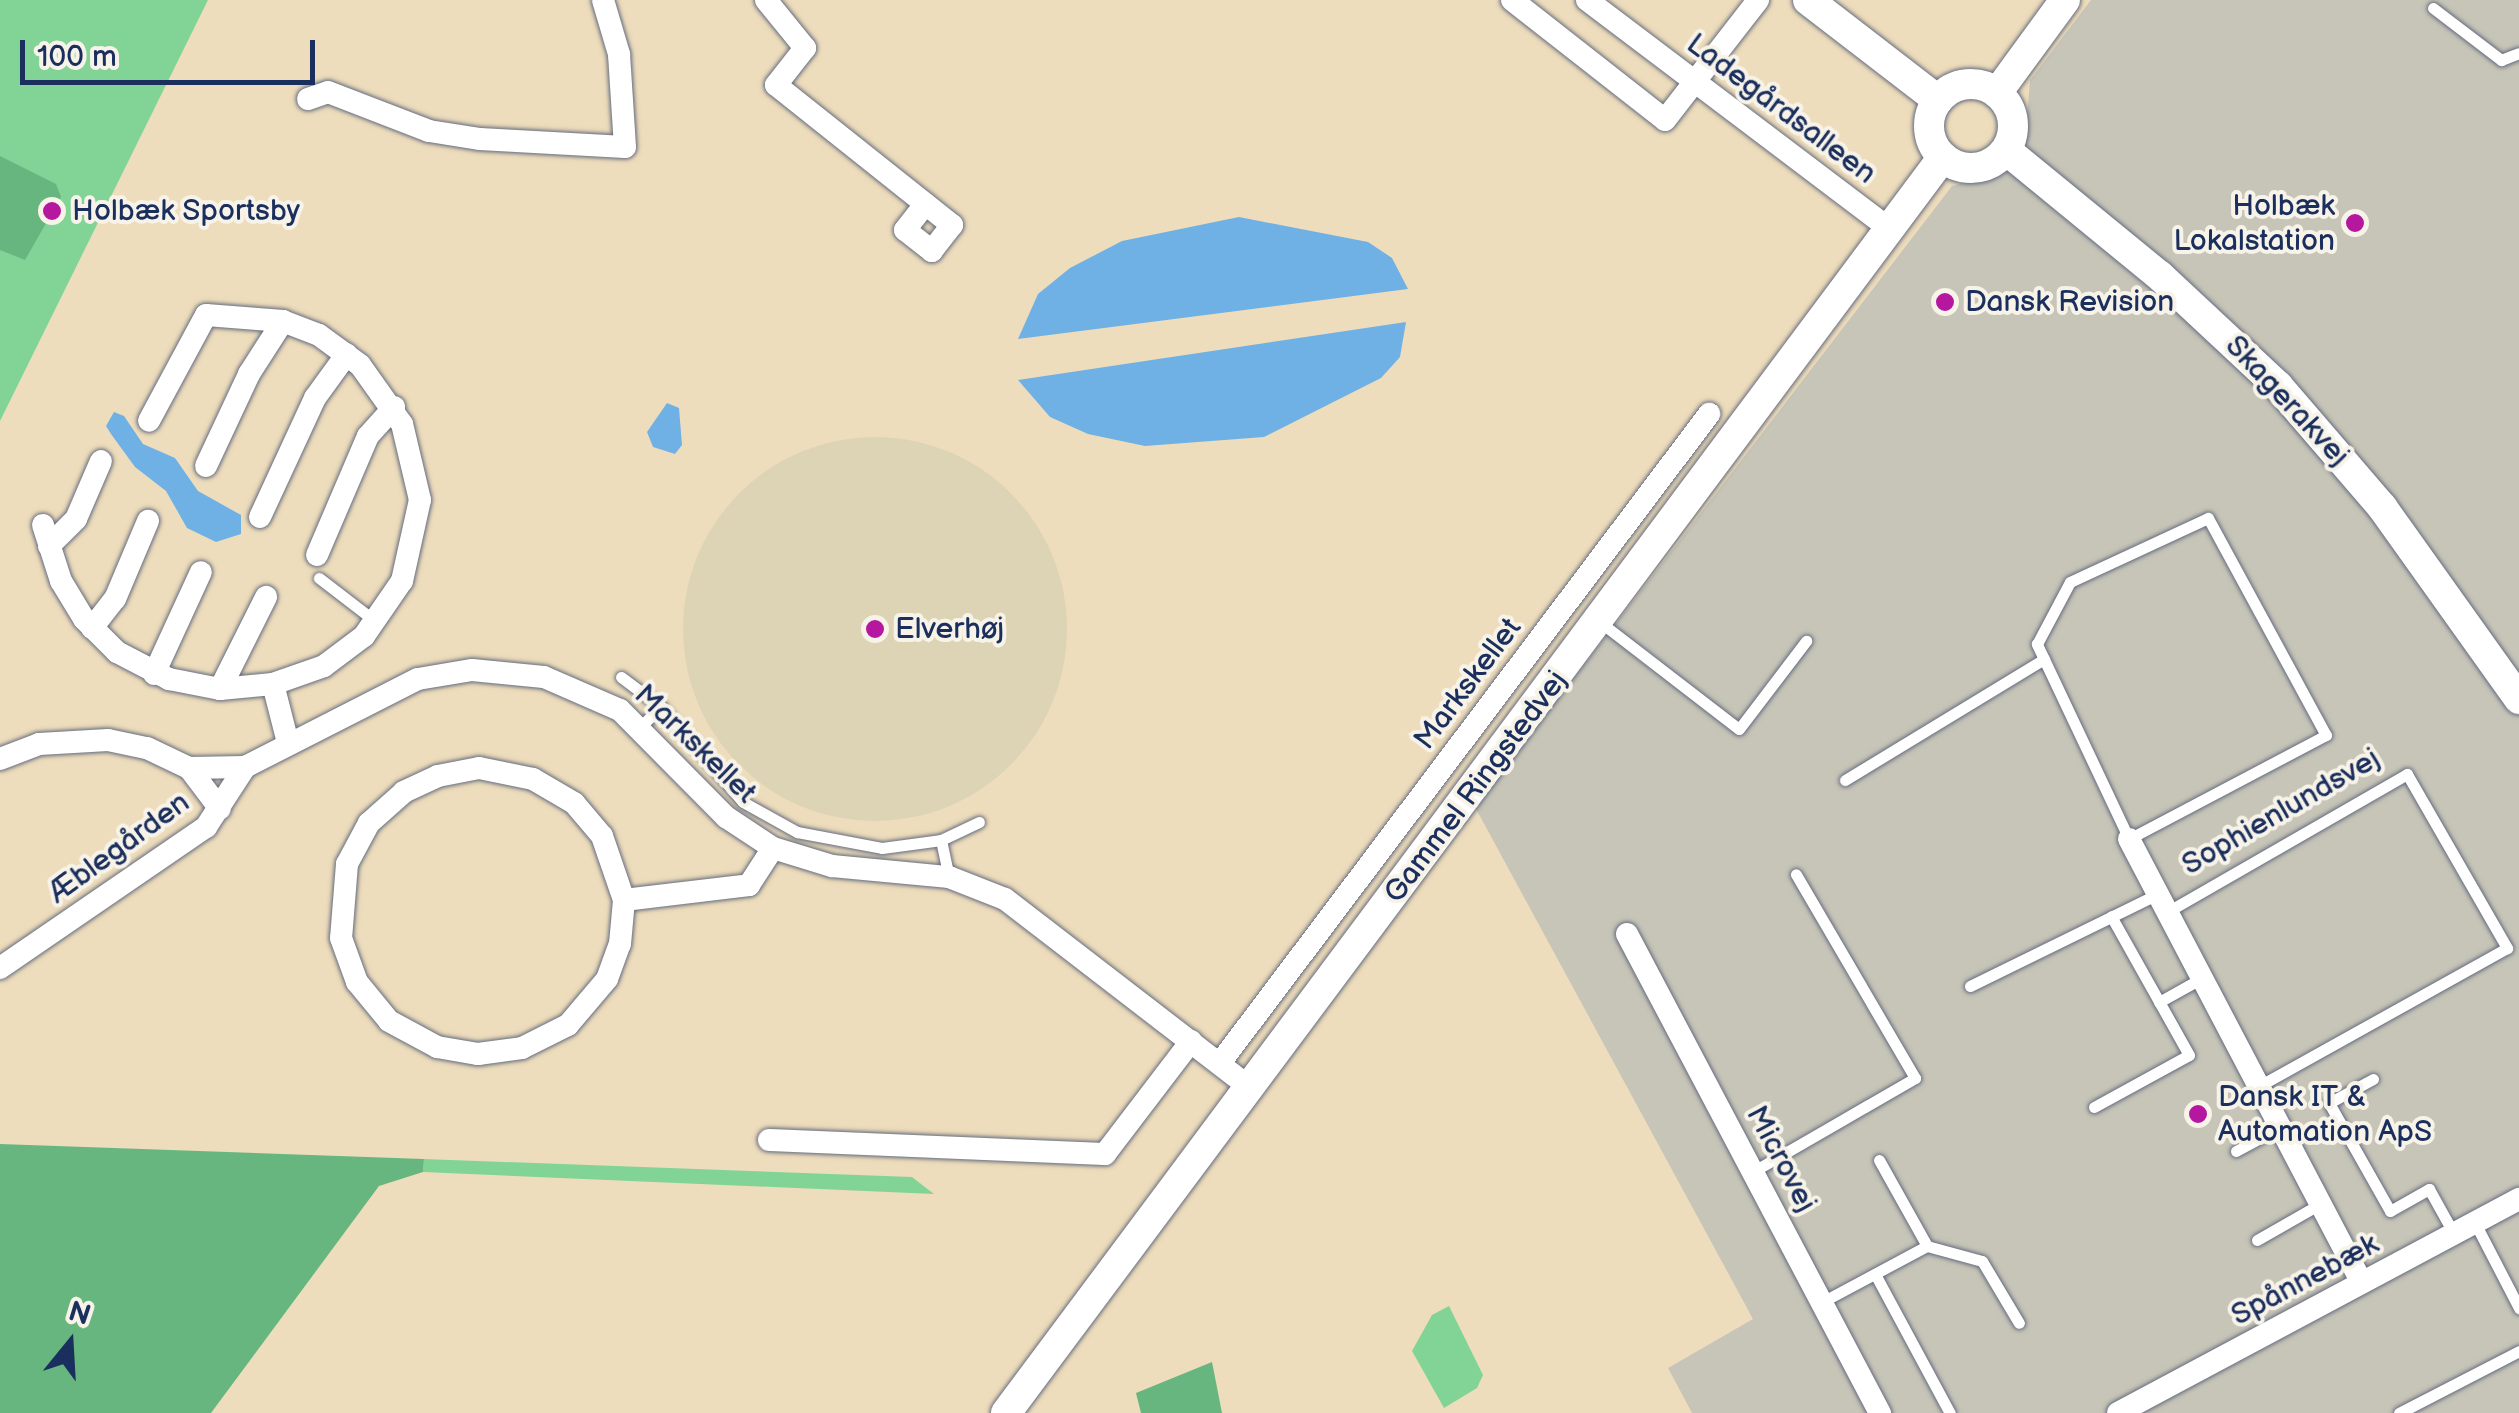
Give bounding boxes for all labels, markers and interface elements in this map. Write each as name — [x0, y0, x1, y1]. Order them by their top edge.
scale bar — [25, 20, 320, 82]
street label: Ladegårdsalleen — [1679, 26, 1883, 192]
text: 100 m — [37, 39, 117, 75]
place label: Holbæk Lokalstation — [2173, 188, 2335, 258]
place label: Holbæk Sportsby — [72, 193, 301, 229]
marker: Holbæk Sportsby — [41, 200, 63, 222]
marker: Holbæk Lokalstation — [2344, 212, 2366, 234]
place label: Dansk Revision — [1965, 284, 2174, 320]
marker: Dansk Revision — [1934, 291, 1956, 313]
street label: Skagerakvej — [2217, 328, 2357, 474]
place label: Elverhøj — [895, 611, 1004, 647]
street label: Markskellet — [1407, 611, 1529, 757]
marker: Elverhøj — [864, 618, 886, 640]
street label: Gammel Ringstedvej — [1377, 664, 1575, 910]
street label: Markskellet — [627, 677, 763, 811]
street label: Sophienlundsvej — [2176, 741, 2386, 883]
street label: Æblegården — [41, 785, 197, 911]
place label: Dansk IT & Automation ApS — [2218, 1079, 2432, 1150]
street label: Microvej — [1738, 1100, 1824, 1218]
marker: Dansk IT & Automation ApS — [2187, 1103, 2209, 1125]
street label: Spånnebæk — [2225, 1226, 2385, 1334]
north arrow — [20, 1293, 120, 1393]
text: N — [64, 1295, 95, 1333]

